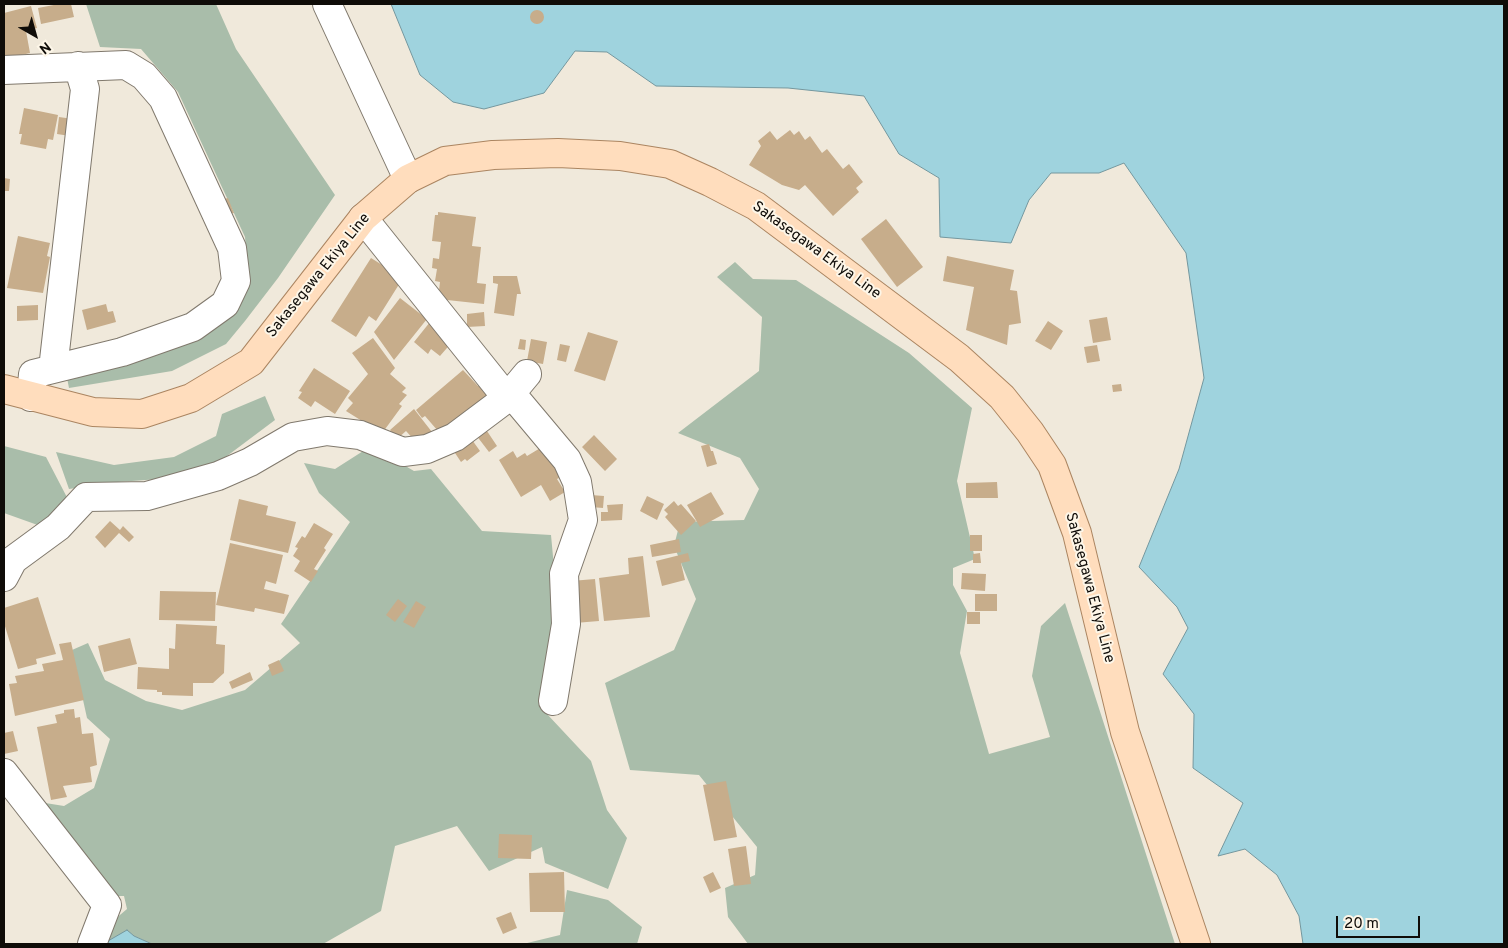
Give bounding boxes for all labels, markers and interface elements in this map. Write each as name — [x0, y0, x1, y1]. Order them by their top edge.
north arrow — [10, 10, 60, 60]
text: N — [35, 37, 54, 57]
street label: Sakasegawa Ekiya Line — [748, 198, 884, 304]
street label: Sakasegawa Ekiya Line — [263, 210, 375, 342]
street label: Sakasegawa Ekiya Line — [1060, 511, 1118, 665]
scale bar — [1338, 906, 1422, 938]
text: 20 m — [1344, 915, 1379, 934]

